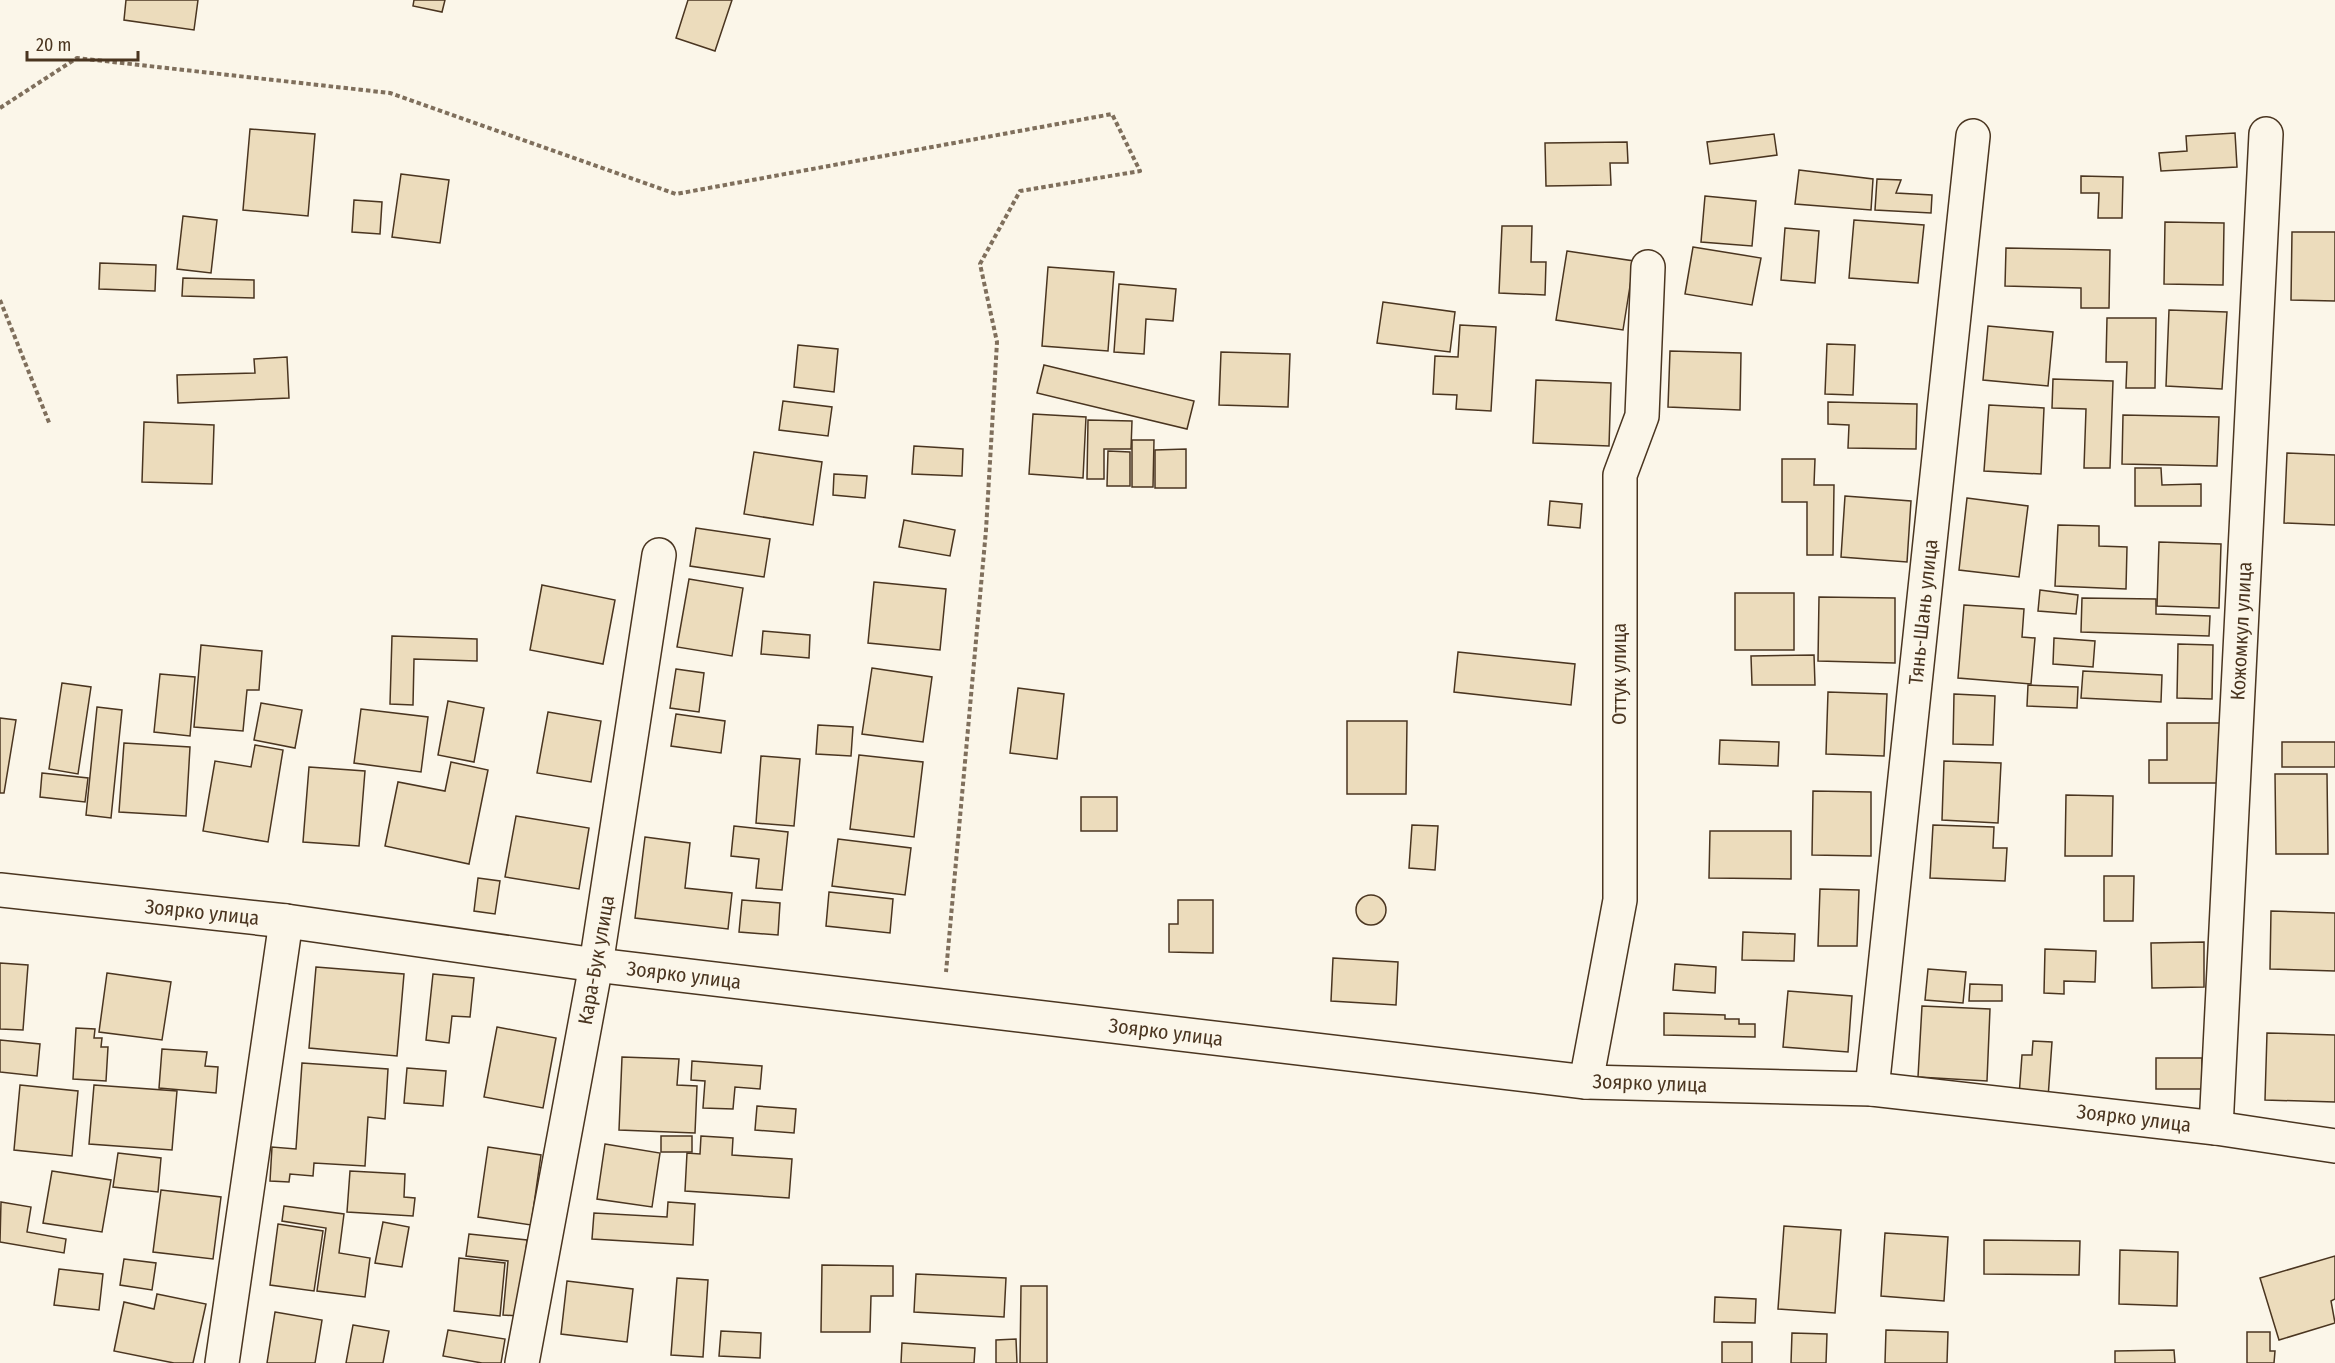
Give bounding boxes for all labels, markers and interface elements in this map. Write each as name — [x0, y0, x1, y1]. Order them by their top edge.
scale bar — [27, 24, 138, 62]
text: 20 m — [36, 34, 71, 56]
street label: Тянь-Шань улица — [1903, 538, 1943, 686]
street label: Кожомкул улица — [2225, 561, 2257, 701]
street label: Оттук улица — [1607, 623, 1631, 725]
street label: Кара-Бук улица — [573, 893, 619, 1027]
street label: Зоярко улица — [144, 894, 260, 930]
street label: Зоярко улица — [626, 956, 742, 994]
street label: Зоярко улица — [1108, 1013, 1224, 1051]
street label: Зоярко улица — [1592, 1069, 1708, 1097]
street label: Зоярко улица — [2076, 1099, 2192, 1137]

